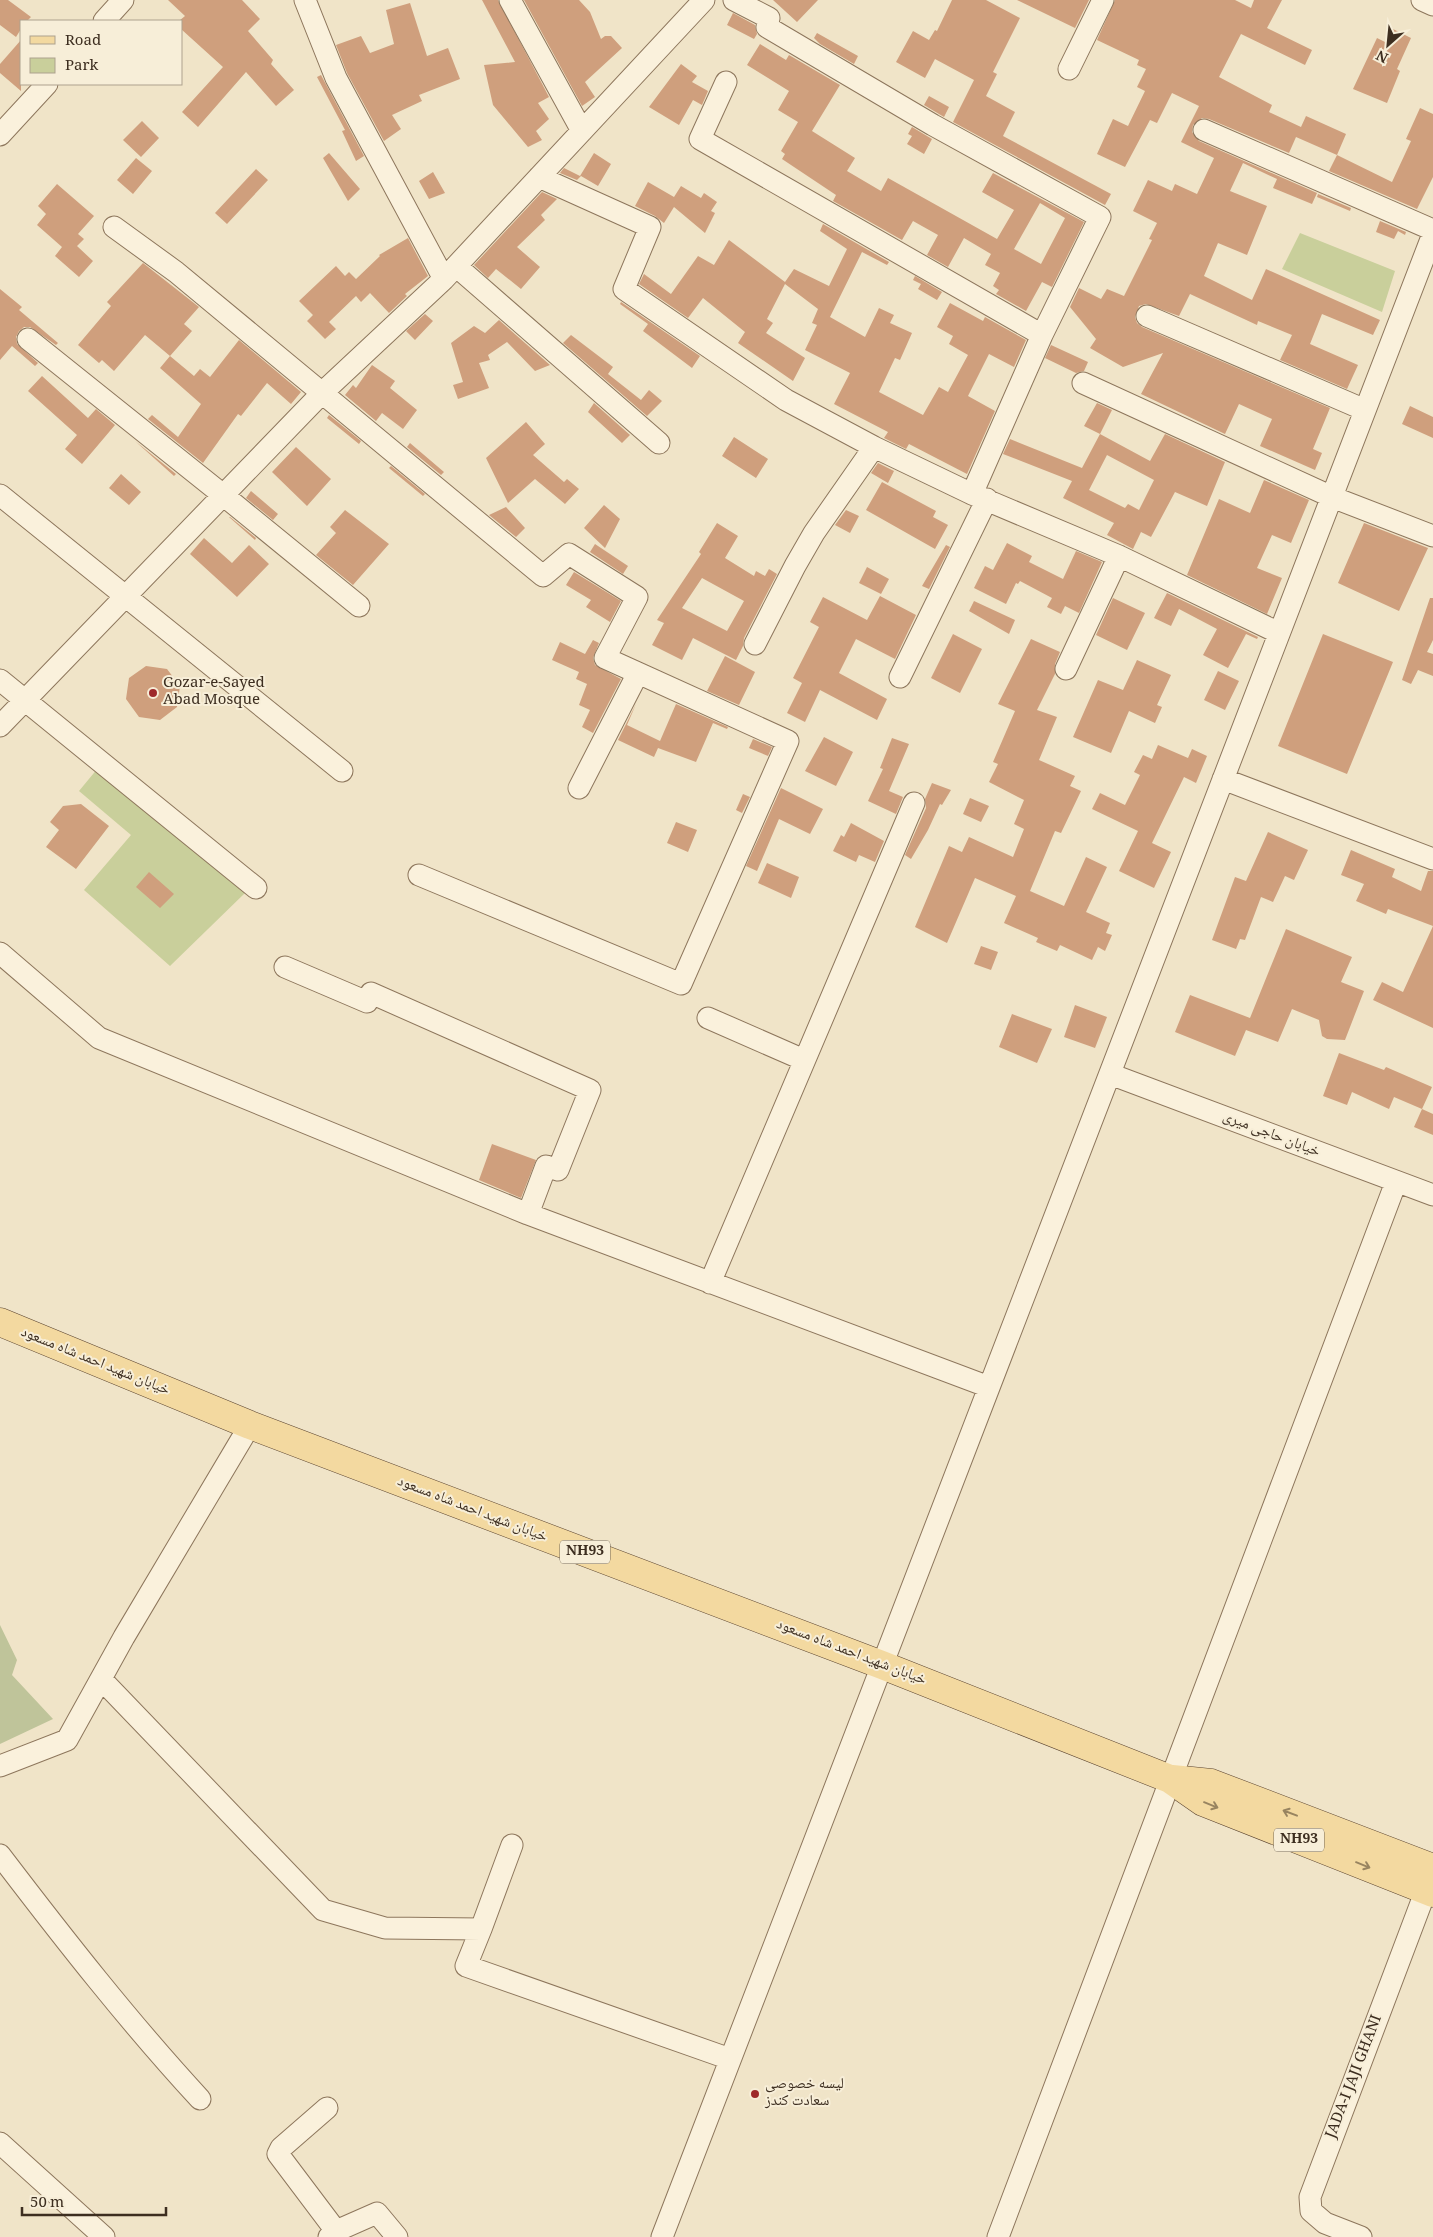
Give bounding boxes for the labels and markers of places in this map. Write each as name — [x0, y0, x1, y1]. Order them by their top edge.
place label: Gozar-e-Sayed Abad Mosque — [163, 671, 265, 714]
marker: Gozar-e-Sayed Abad Mosque — [147, 687, 159, 699]
place label: لیسه خصوصی سعادت کندز — [764, 2072, 844, 2115]
marker: لیسه خصوصی سعادت کندز — [749, 2088, 761, 2100]

